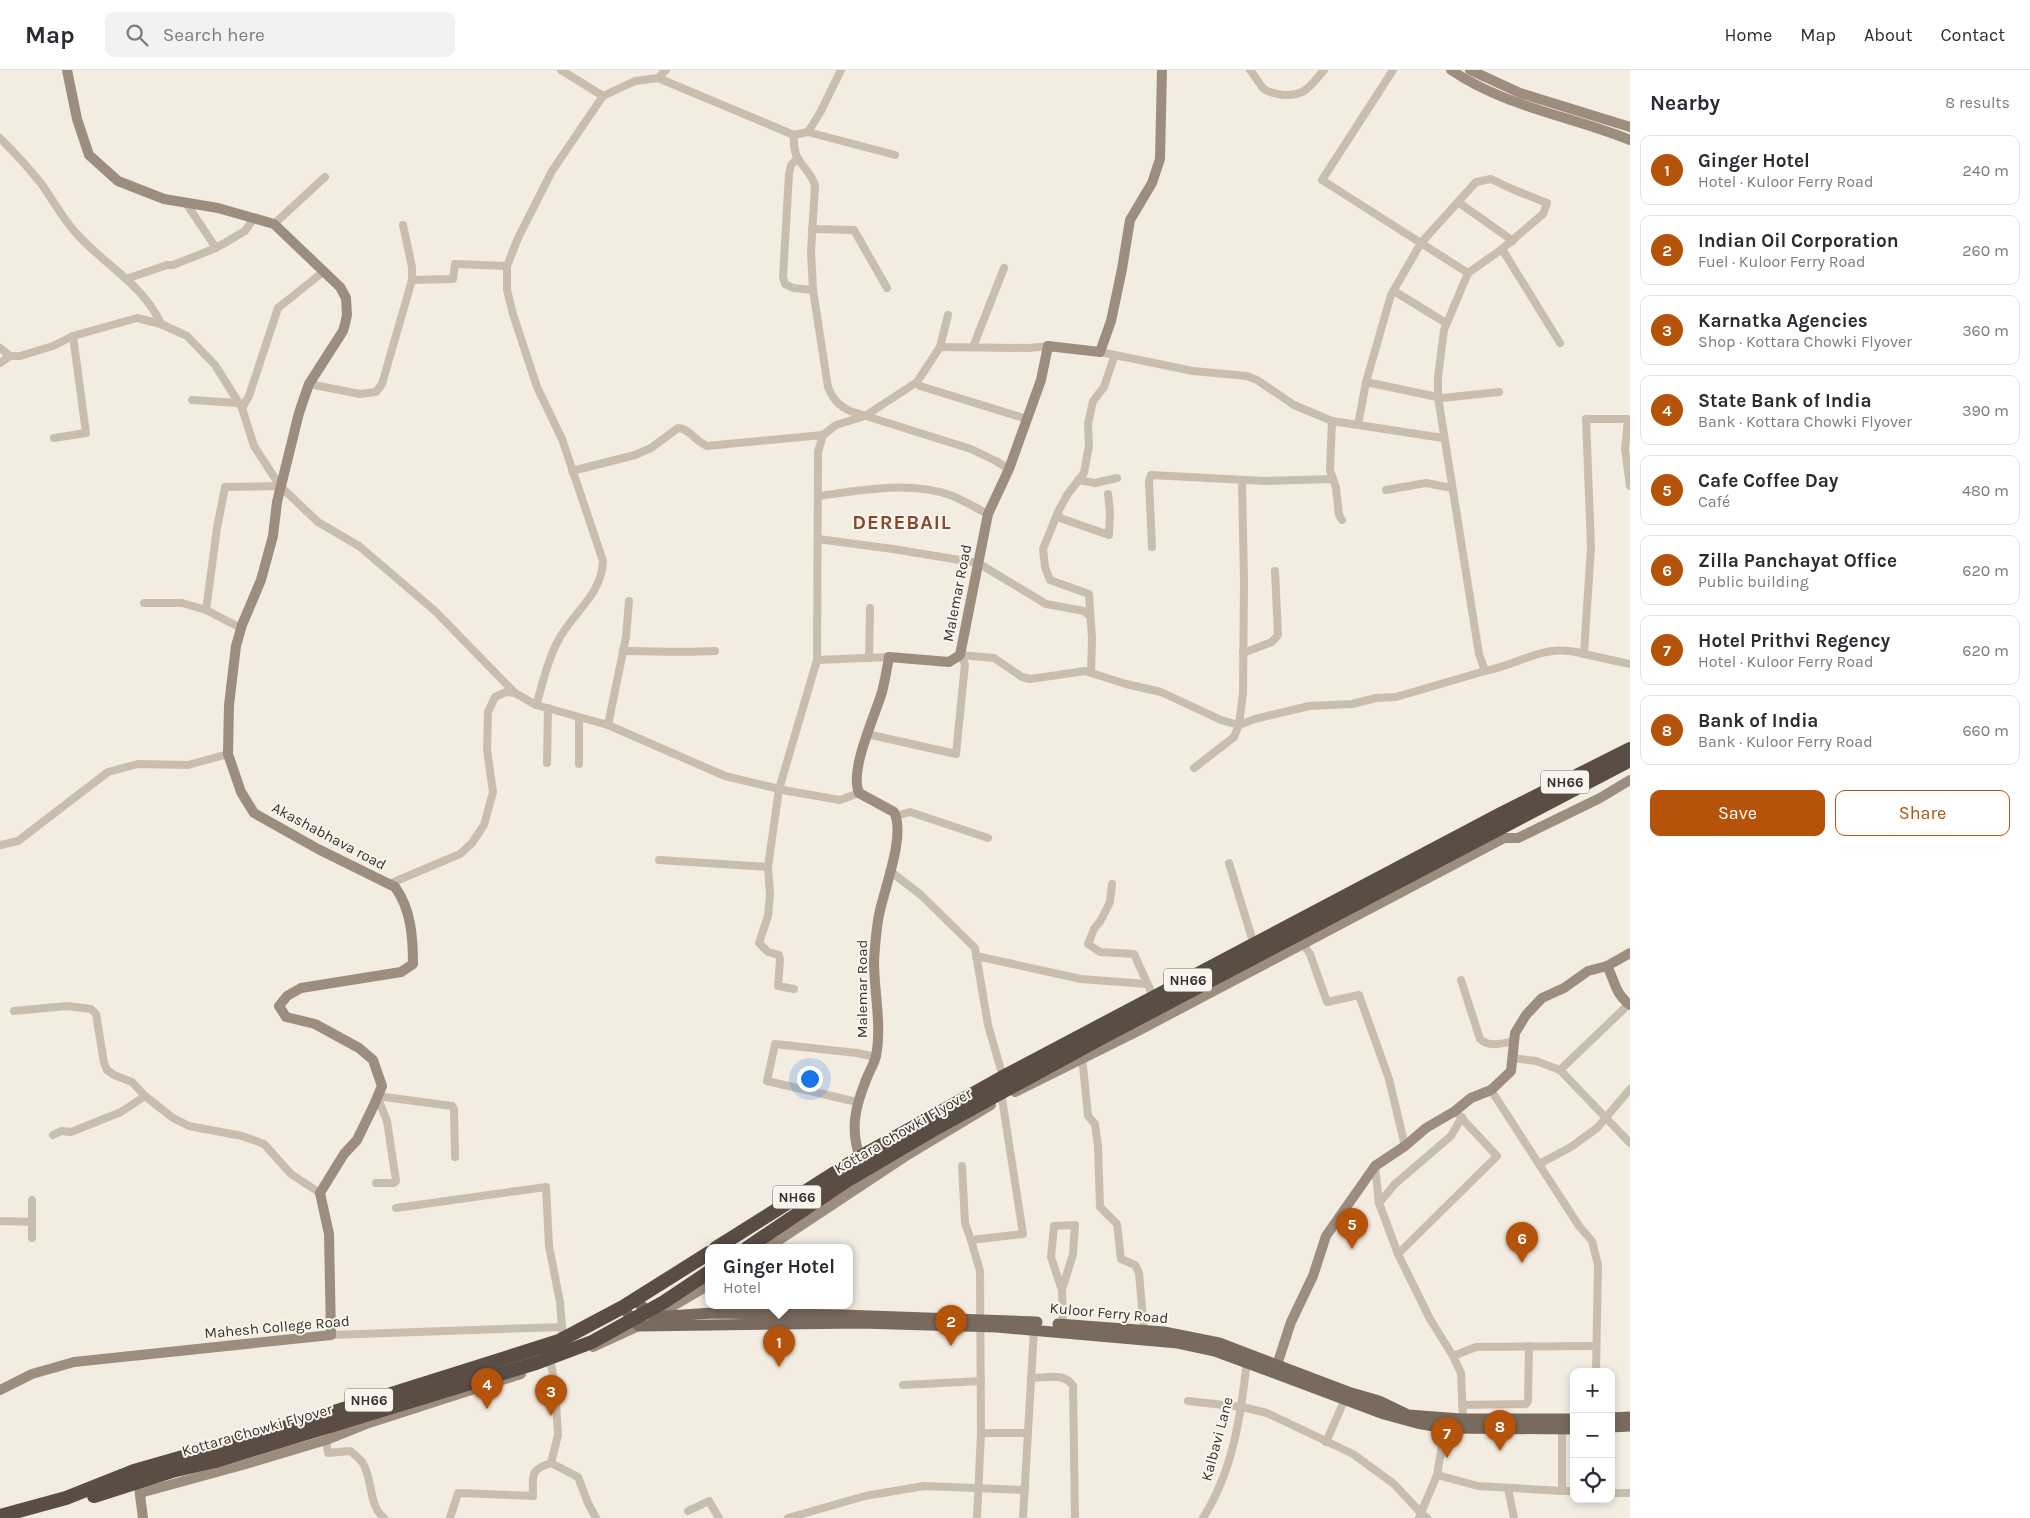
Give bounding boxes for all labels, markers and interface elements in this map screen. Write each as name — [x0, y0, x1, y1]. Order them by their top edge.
search box — [105, 12, 455, 57]
text: Map — [25, 21, 75, 49]
icon: search — [123, 21, 151, 49]
text: Search here — [163, 24, 265, 46]
text: Home — [1724, 24, 1772, 46]
text: Map — [1800, 24, 1836, 46]
text: About — [1864, 24, 1913, 46]
text: Contact — [1941, 24, 2005, 46]
text: Nearby — [1650, 91, 1720, 115]
text: 8 results — [1945, 93, 2010, 112]
text: Ginger Hotel — [1698, 150, 1810, 172]
text: 1 — [1664, 161, 1670, 180]
text: 240 m — [1963, 161, 2009, 180]
text: Hotel · Kuloor Ferry Road — [1698, 172, 1873, 191]
text: Indian Oil Corporation — [1698, 230, 1899, 252]
text: 2 — [1662, 241, 1672, 260]
text: 260 m — [1962, 241, 2009, 260]
text: Fuel · Kuloor Ferry Road — [1698, 252, 1866, 271]
text: Karnatka Agencies — [1698, 310, 1868, 332]
text: 3 — [1662, 321, 1672, 340]
text: 360 m — [1962, 321, 2009, 340]
text: Shop · Kottara Chowki Flyover — [1698, 332, 1912, 351]
text: State Bank of India — [1698, 390, 1872, 412]
text: 4 — [1662, 401, 1672, 420]
text: 390 m — [1962, 401, 2009, 420]
text: Bank · Kottara Chowki Flyover — [1698, 412, 1912, 431]
text: Cafe Coffee Day — [1698, 470, 1838, 492]
text: 5 — [1662, 481, 1672, 500]
text: 480 m — [1962, 481, 2009, 500]
text: Café — [1698, 492, 1730, 511]
district label: DEREBAIL — [852, 511, 952, 534]
street label: Malemar Road — [939, 543, 975, 643]
text: Zilla Panchayat Office — [1698, 550, 1897, 572]
text: 6 — [1662, 561, 1672, 580]
text: 620 m — [1962, 561, 2009, 580]
text: Public building — [1698, 572, 1809, 591]
text: Hotel Prithvi Regency — [1698, 630, 1890, 652]
text: 7 — [1663, 641, 1671, 660]
text: 620 m — [1962, 641, 2009, 660]
text: Hotel · Kuloor Ferry Road — [1698, 652, 1873, 671]
text: Bank of India — [1698, 710, 1819, 732]
text: 8 — [1662, 721, 1672, 740]
text: 660 m — [1962, 721, 2009, 740]
text: Bank · Kuloor Ferry Road — [1698, 732, 1873, 751]
road number: NH66 — [1541, 770, 1589, 794]
button: Save — [1650, 790, 1825, 836]
button: Share — [1835, 790, 2010, 836]
street label: Akashabhava road — [269, 798, 389, 874]
street label: Malemar Road — [853, 940, 871, 1038]
road number: NH66 — [1164, 968, 1212, 992]
your location — [797, 1066, 823, 1092]
street label: Kottara Chowki Flyover — [831, 1084, 975, 1178]
road number: NH66 — [773, 1186, 821, 1208]
pin: 5 — [1336, 1208, 1368, 1249]
pin: 6 — [1506, 1222, 1538, 1263]
popup — [705, 1244, 853, 1309]
text: Ginger Hotel — [723, 1256, 835, 1278]
text: Hotel — [723, 1278, 761, 1297]
street label: Kuloor Ferry Road — [1049, 1299, 1169, 1327]
pin: 2 — [935, 1305, 967, 1346]
street label: Mahesh College Road — [204, 1312, 350, 1342]
pin: 1 — [763, 1326, 795, 1367]
pin: 4 — [471, 1368, 503, 1409]
map controls — [1570, 1368, 1615, 1503]
button: + — [1570, 1368, 1615, 1413]
pin: 3 — [535, 1375, 567, 1416]
road number: NH66 — [345, 1388, 393, 1412]
street label: Kalbavi Lane — [1197, 1395, 1237, 1483]
street label: Kottara Chowki Flyover — [180, 1400, 335, 1460]
pin: 8 — [1484, 1410, 1516, 1451]
button: − — [1570, 1413, 1615, 1458]
pin: 7 — [1431, 1417, 1463, 1458]
button: locate — [1570, 1458, 1615, 1503]

